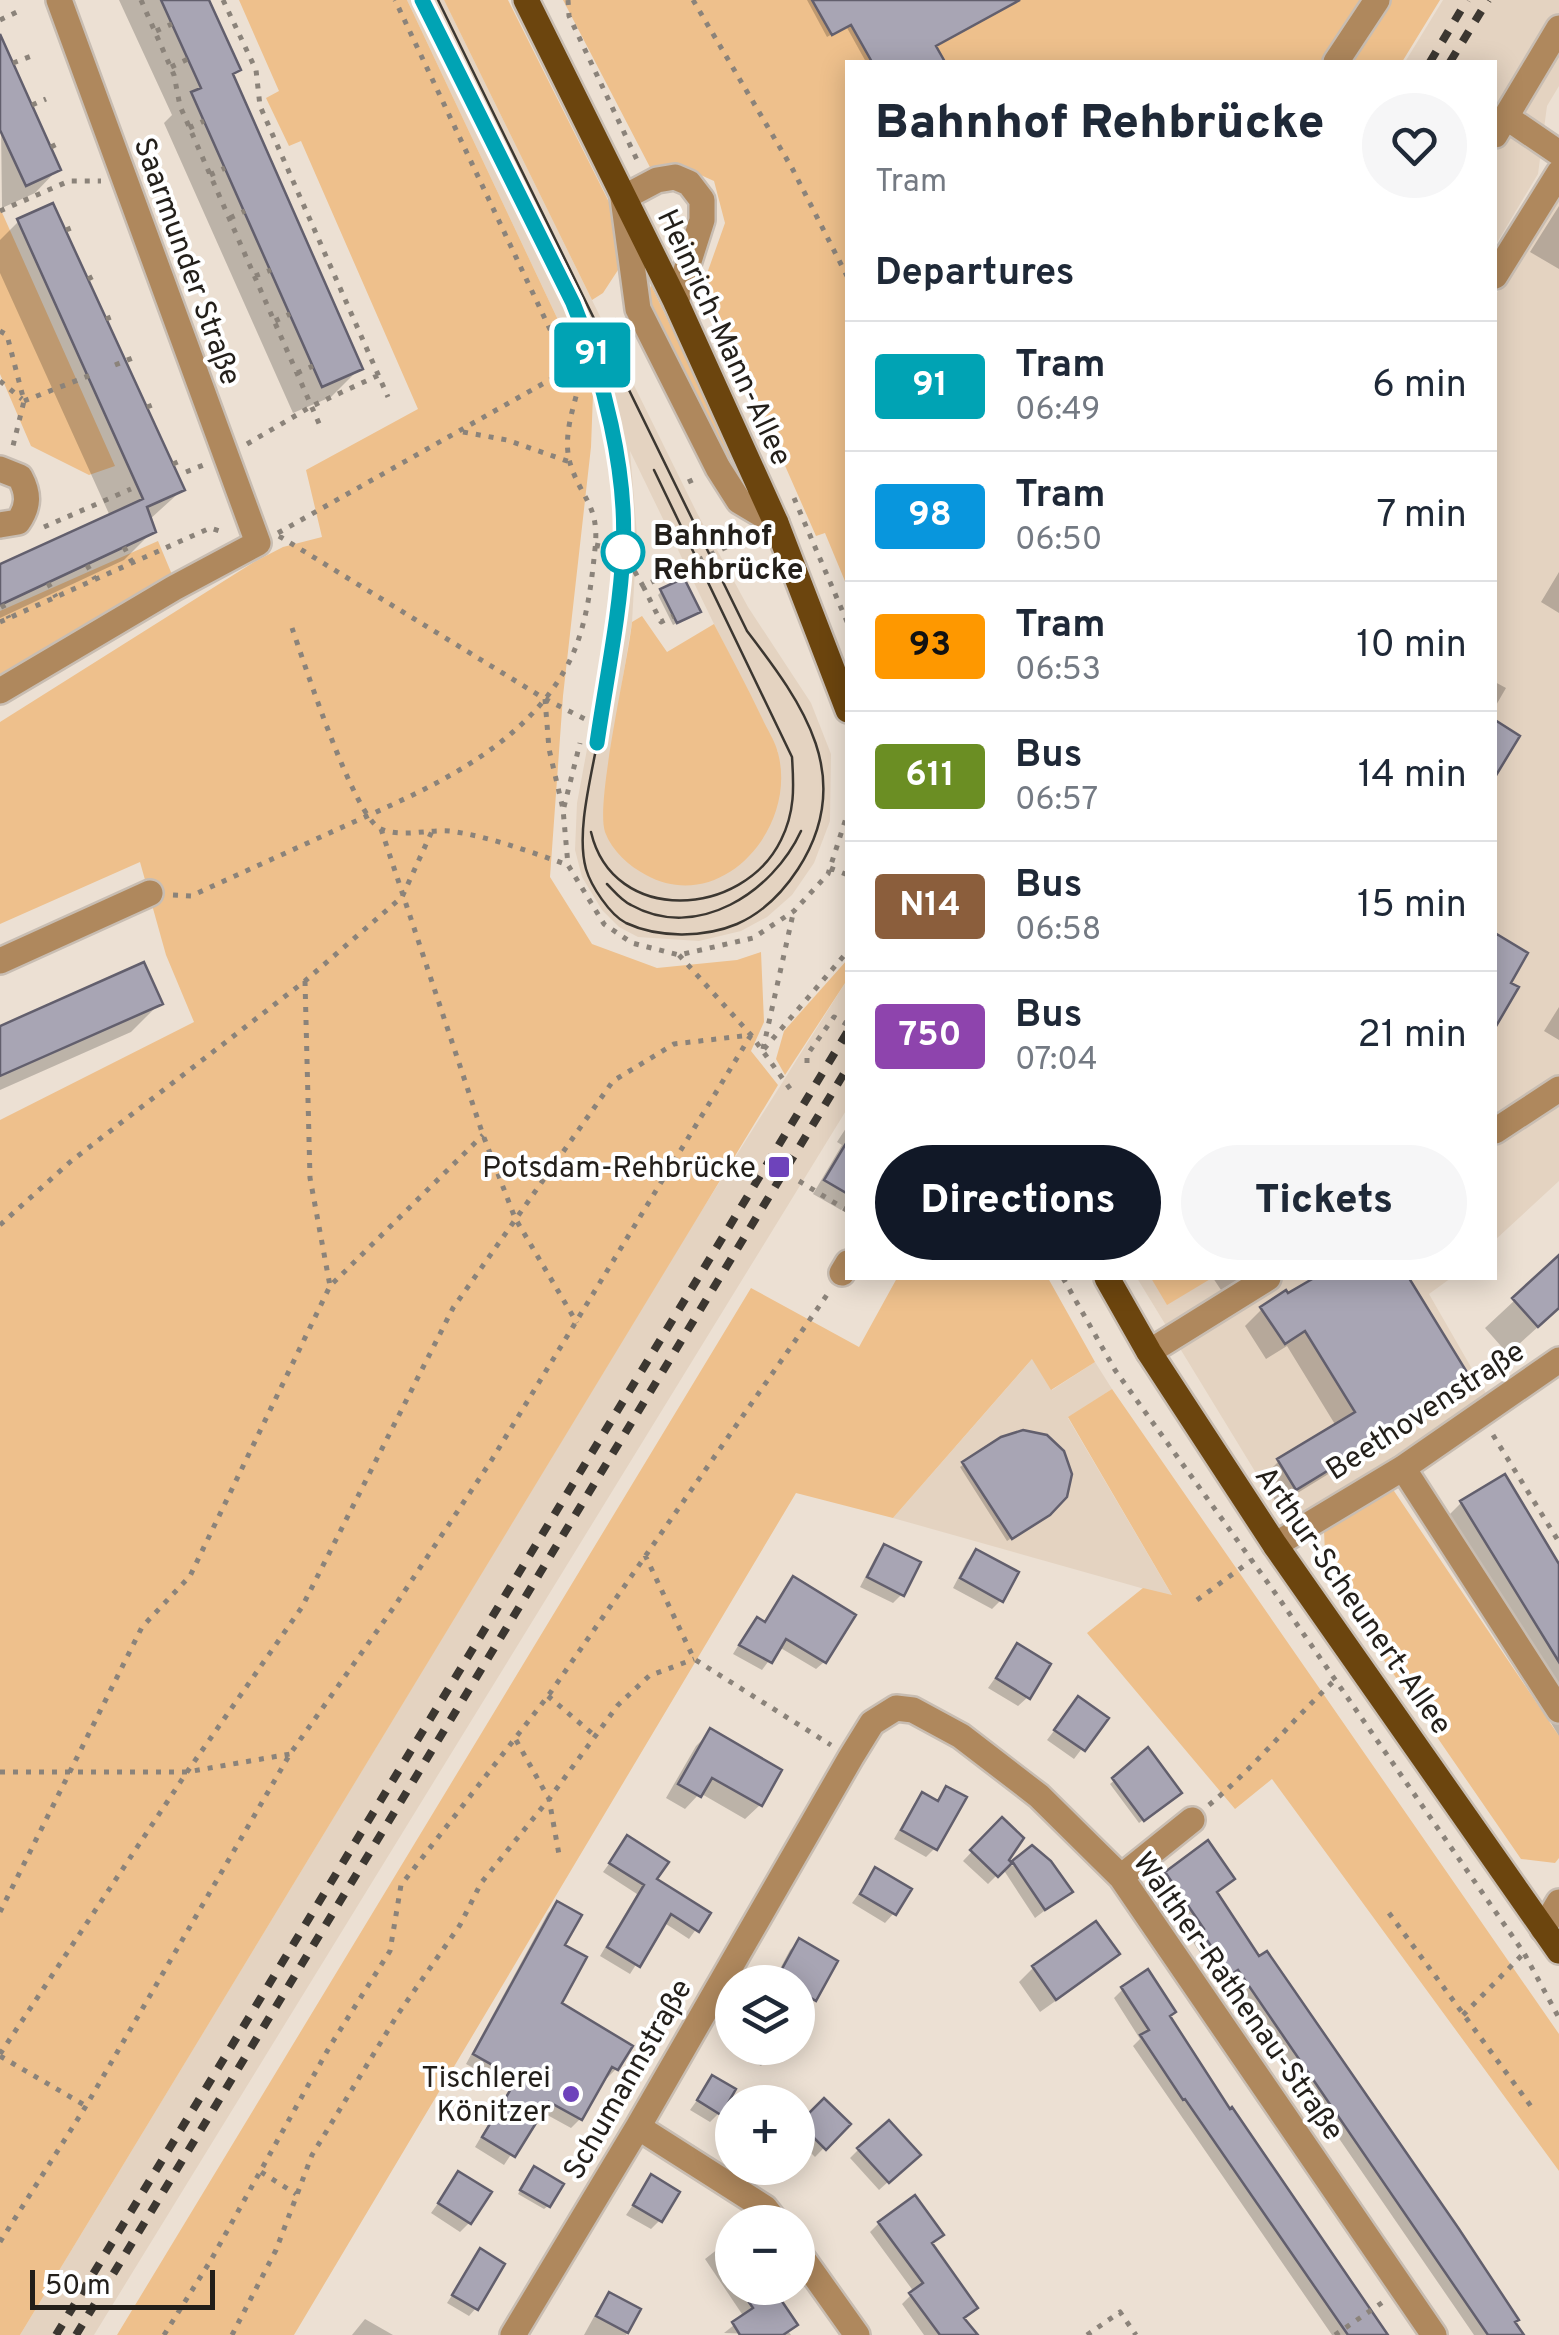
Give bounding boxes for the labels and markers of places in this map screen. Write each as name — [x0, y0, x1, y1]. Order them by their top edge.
place label: Bahnhof Rehbrücke — [653, 519, 804, 590]
marker: Bahnhof Rehbrücke — [602, 531, 644, 573]
place label: Potsdam-Rehbrücke — [482, 1151, 756, 1188]
marker: Potsdam-Rehbrücke — [766, 1154, 792, 1180]
place label: Tischlerei Könitzer — [421, 2061, 551, 2132]
marker: Tischlerei Könitzer — [560, 2083, 582, 2105]

